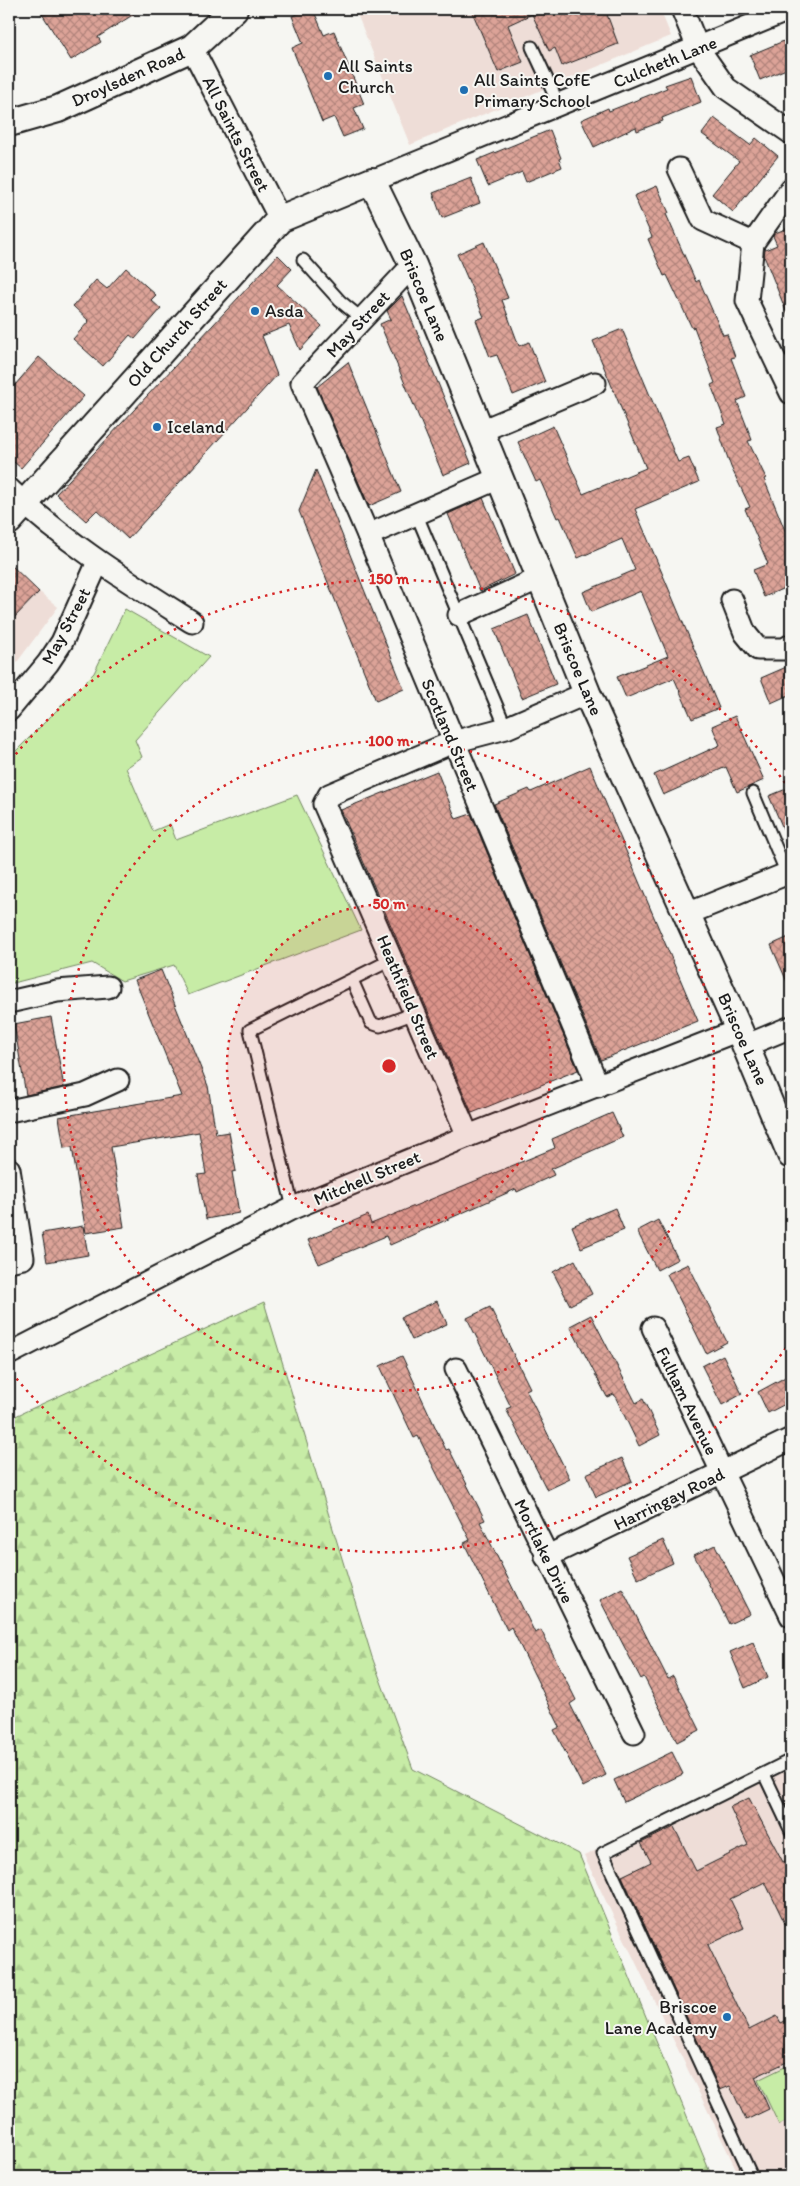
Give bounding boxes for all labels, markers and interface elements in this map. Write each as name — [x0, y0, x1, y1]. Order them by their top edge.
street label: Culcheth Lane — [610, 31, 720, 93]
street label: Droylsden Road — [68, 42, 188, 112]
place label: All Saints Church — [338, 55, 413, 98]
place label: All Saints CofE Primary School — [474, 69, 590, 112]
marker: All Saints Church — [322, 70, 334, 82]
street label: All Saints Street — [197, 73, 275, 196]
marker: All Saints CofE Primary School — [458, 84, 470, 96]
street label: Briscoe Lane — [395, 245, 453, 345]
street label: Old Church Street — [122, 274, 232, 392]
street label: May Street — [321, 286, 395, 362]
place label: Asda — [265, 300, 304, 322]
marker: Asda — [249, 305, 261, 317]
place label: Iceland — [167, 416, 225, 438]
marker: Iceland — [151, 421, 163, 433]
text: 150 m — [369, 570, 409, 588]
street label: May Street — [37, 584, 96, 668]
street label: Briscoe Lane — [549, 619, 607, 719]
street label: Scotland Street — [416, 675, 484, 795]
text: 100 m — [368, 732, 410, 750]
text: 50 m — [372, 895, 406, 913]
street label: Heathfield Street — [372, 932, 444, 1063]
street label: Briscoe Lane — [713, 989, 773, 1089]
centre of rings — [380, 1057, 398, 1075]
street label: Mitchell Street — [310, 1146, 424, 1210]
street label: Fulham Avenue — [651, 1343, 723, 1459]
street label: Harringay Road — [610, 1463, 728, 1535]
street label: Mortlake Drive — [509, 1495, 579, 1607]
place label: Briscoe Lane Academy — [605, 1996, 718, 2039]
marker: Briscoe Lane Academy — [721, 2011, 733, 2023]

